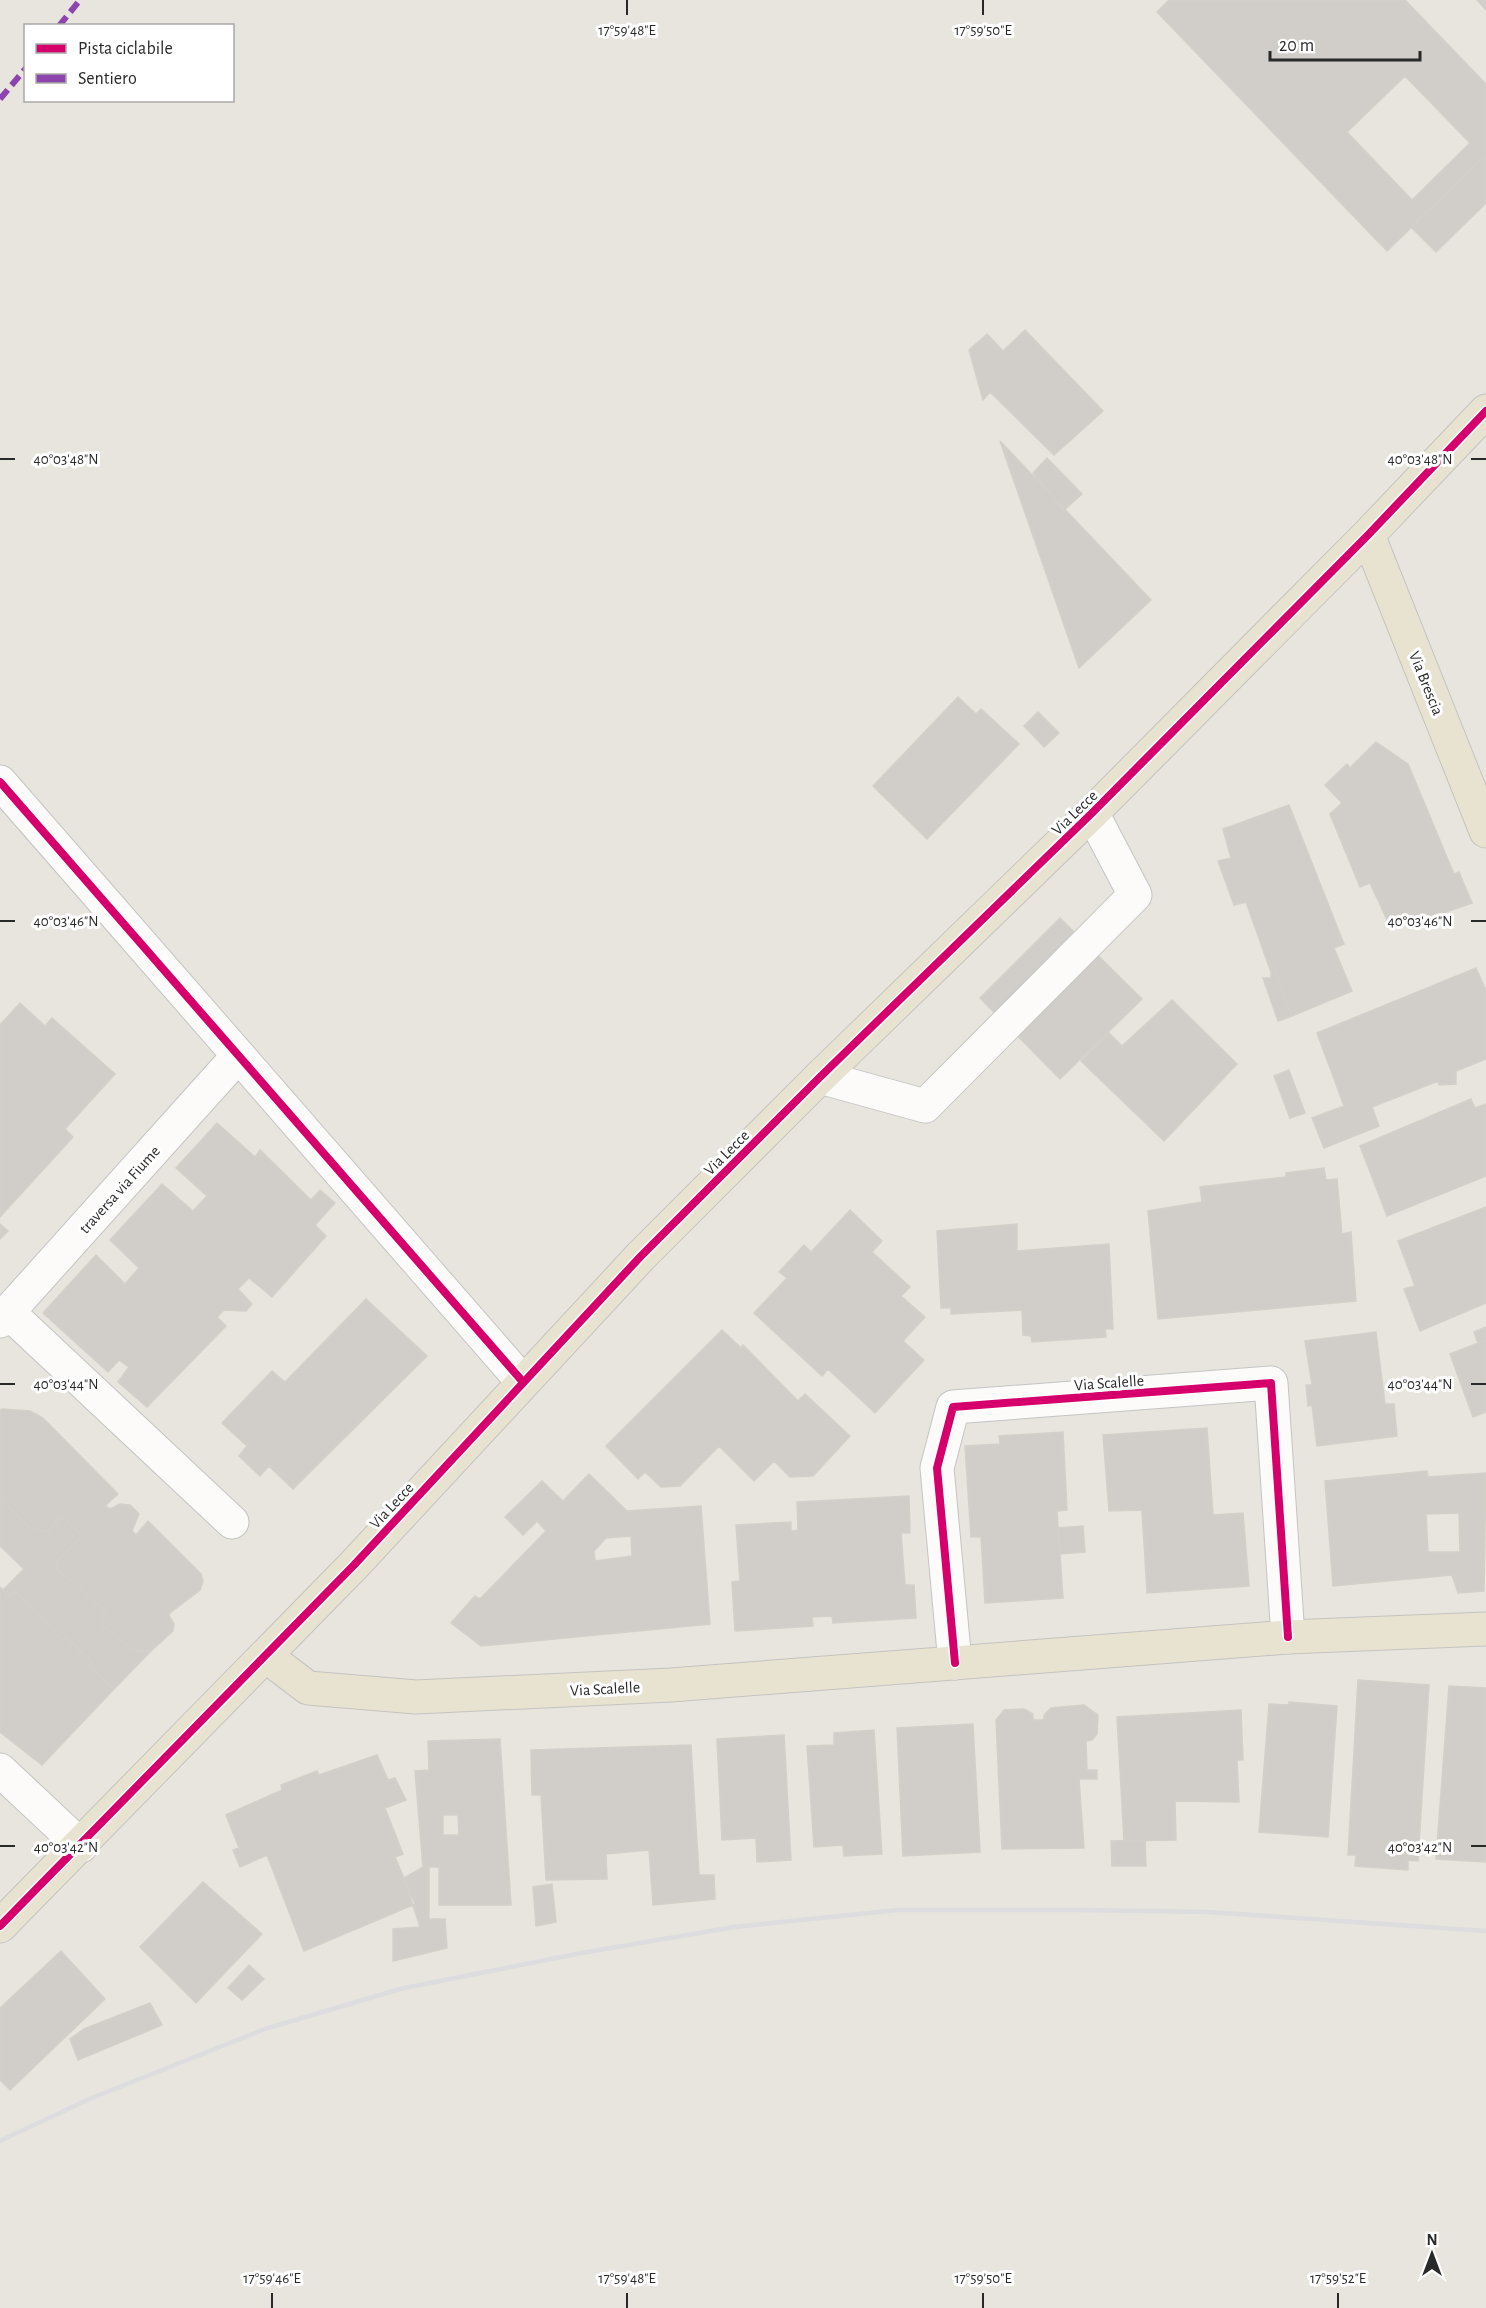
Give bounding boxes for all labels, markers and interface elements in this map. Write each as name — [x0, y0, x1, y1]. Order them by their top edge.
text: 17°59'48"E — [598, 23, 656, 38]
text: 17°59'50"E — [954, 23, 1012, 38]
legend — [24, 24, 234, 102]
scale bar — [1270, 24, 1420, 62]
text: 20 m — [1279, 37, 1314, 55]
text: Pista ciclabile — [78, 40, 173, 58]
text: Sentiero — [78, 70, 137, 88]
text: 40°03'48"N — [34, 452, 98, 467]
text: 40°03'48"N — [1388, 452, 1452, 467]
street label: Via Brescia — [1406, 649, 1446, 718]
street label: Via Lecce — [1049, 787, 1101, 838]
text: 40°03'46"N — [34, 914, 98, 929]
text: 40°03'46"N — [1388, 914, 1452, 929]
street label: Via Lecce — [701, 1127, 752, 1178]
street label: traversa via Fiume — [76, 1143, 163, 1237]
street label: Via Scalelle — [1074, 1373, 1145, 1393]
text: 40°03'44"N — [34, 1377, 99, 1392]
text: 40°03'44"N — [1388, 1377, 1453, 1392]
street label: Via Lecce — [367, 1480, 417, 1532]
street label: Via Scalelle — [570, 1679, 641, 1699]
text: 40°03'42"N — [34, 1840, 98, 1855]
text: 40°03'42"N — [1388, 1840, 1452, 1855]
north arrow — [1402, 2224, 1462, 2284]
text: N — [1426, 2232, 1438, 2248]
text: 17°59'46"E — [243, 2271, 301, 2286]
text: 17°59'48"E — [598, 2271, 656, 2286]
text: 17°59'50"E — [954, 2271, 1012, 2286]
text: 17°59'52"E — [1310, 2271, 1366, 2286]

